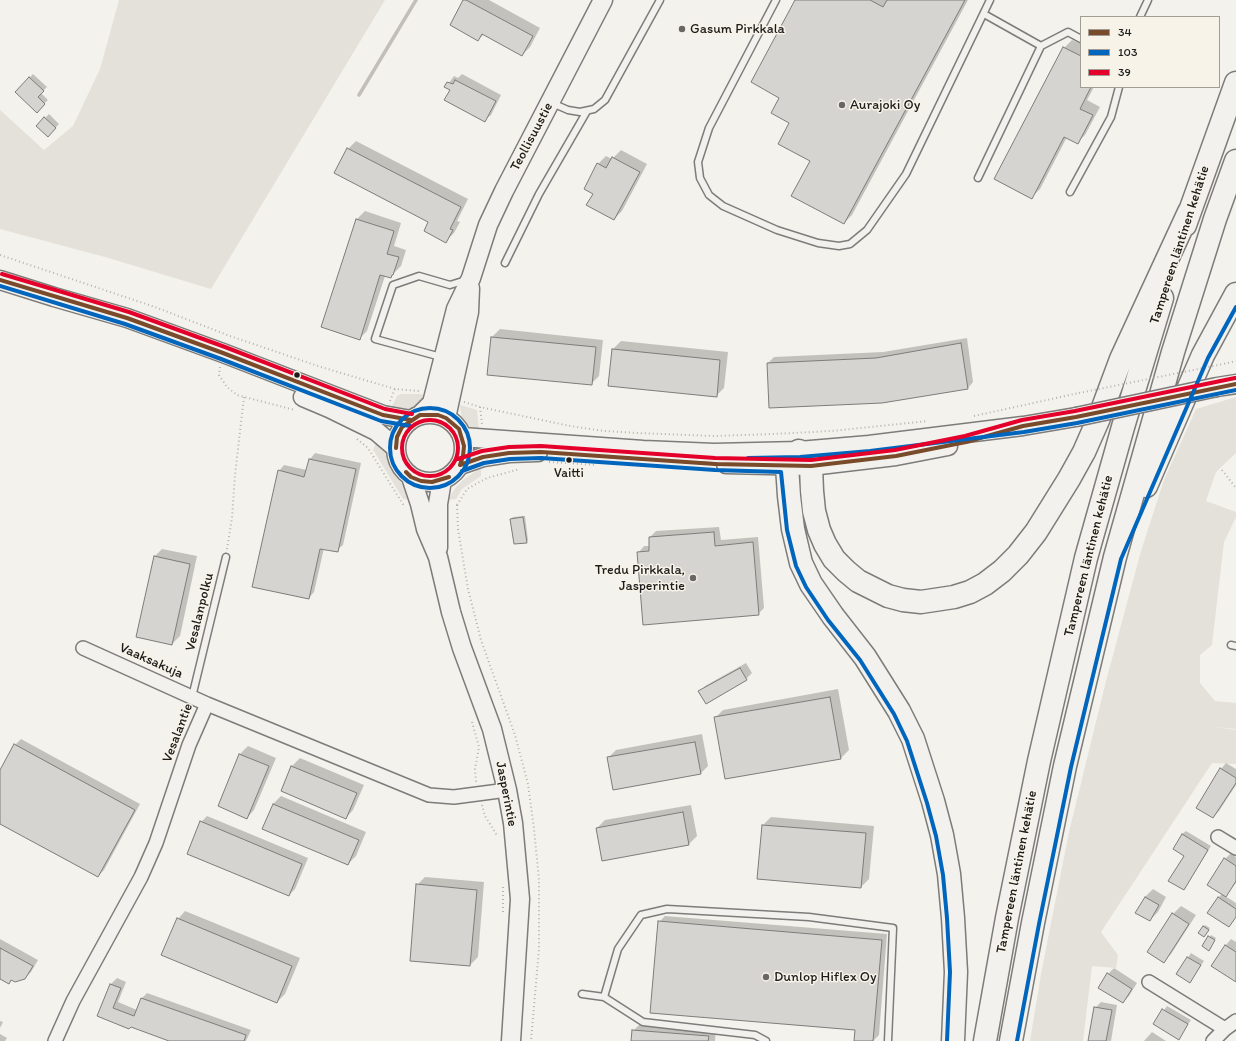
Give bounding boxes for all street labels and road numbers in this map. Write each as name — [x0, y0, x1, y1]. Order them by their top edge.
street label: Teollisuustie — [507, 100, 557, 174]
street label: Tampereen läntinen kehätie — [1146, 164, 1214, 326]
street label: Tampereen läntinen kehätie — [1061, 474, 1117, 638]
street label: Vesalanpolku — [182, 571, 218, 653]
street label: Vaaksakuja — [117, 640, 185, 682]
street label: Vesalantie — [159, 701, 197, 765]
street label: Jasperintie — [491, 760, 521, 828]
street label: Tampereen läntinen kehätie — [993, 789, 1041, 955]

